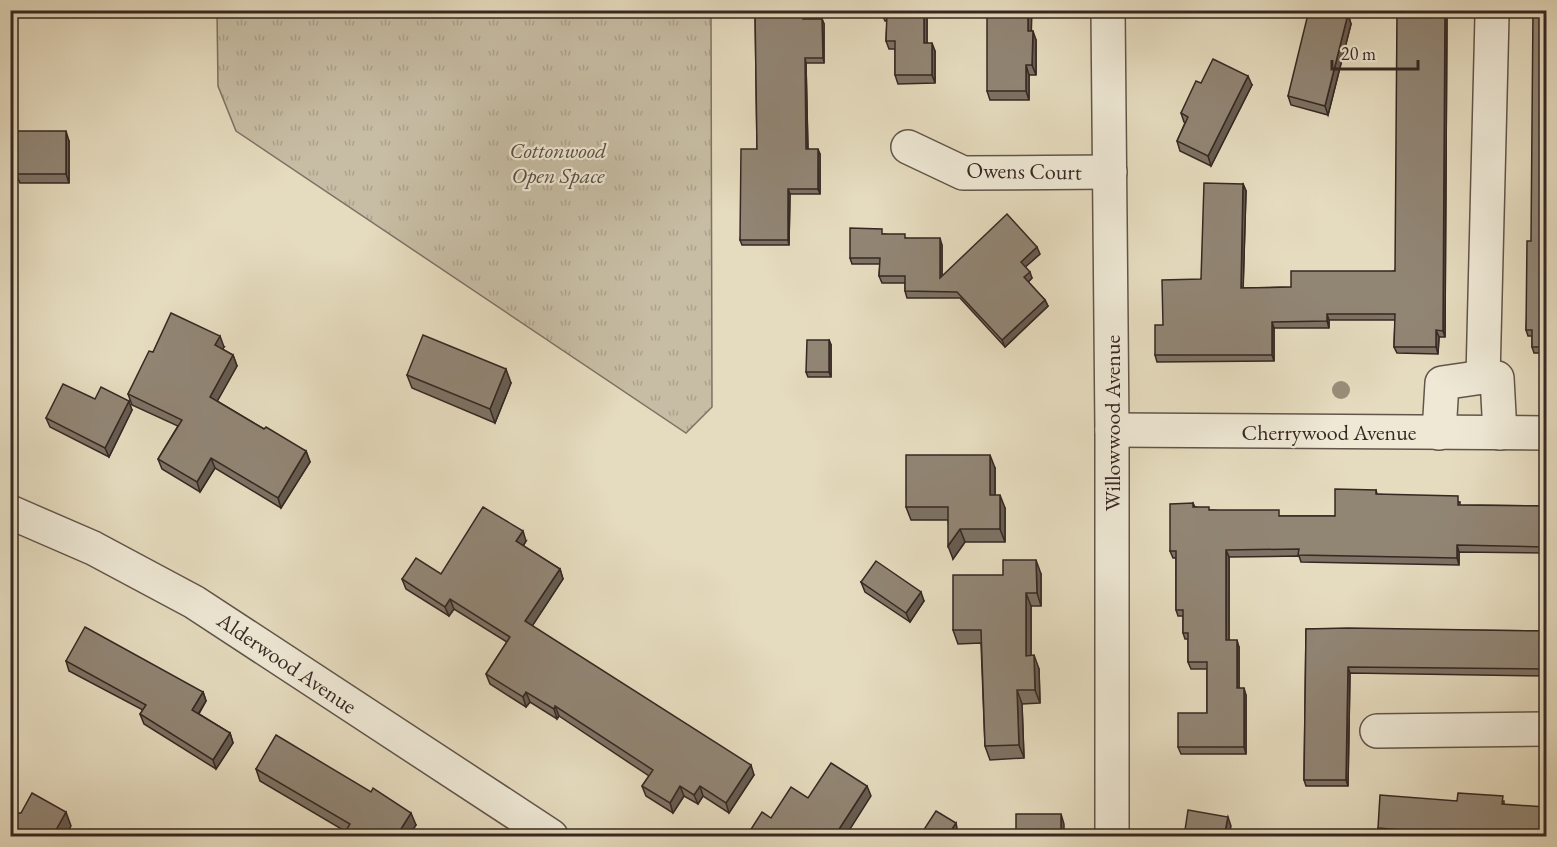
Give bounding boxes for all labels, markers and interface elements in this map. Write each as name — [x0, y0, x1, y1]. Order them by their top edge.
scale bar — [1332, 33, 1418, 71]
text: 20 m — [1341, 42, 1376, 65]
park label: Cottonwood Open Space — [510, 136, 607, 190]
street label: Owens Court — [966, 155, 1082, 187]
street label: Willowwood Avenue — [1098, 334, 1127, 511]
street label: Cherrywood Avenue — [1242, 418, 1417, 447]
street label: Alderwood Avenue — [211, 605, 363, 721]

